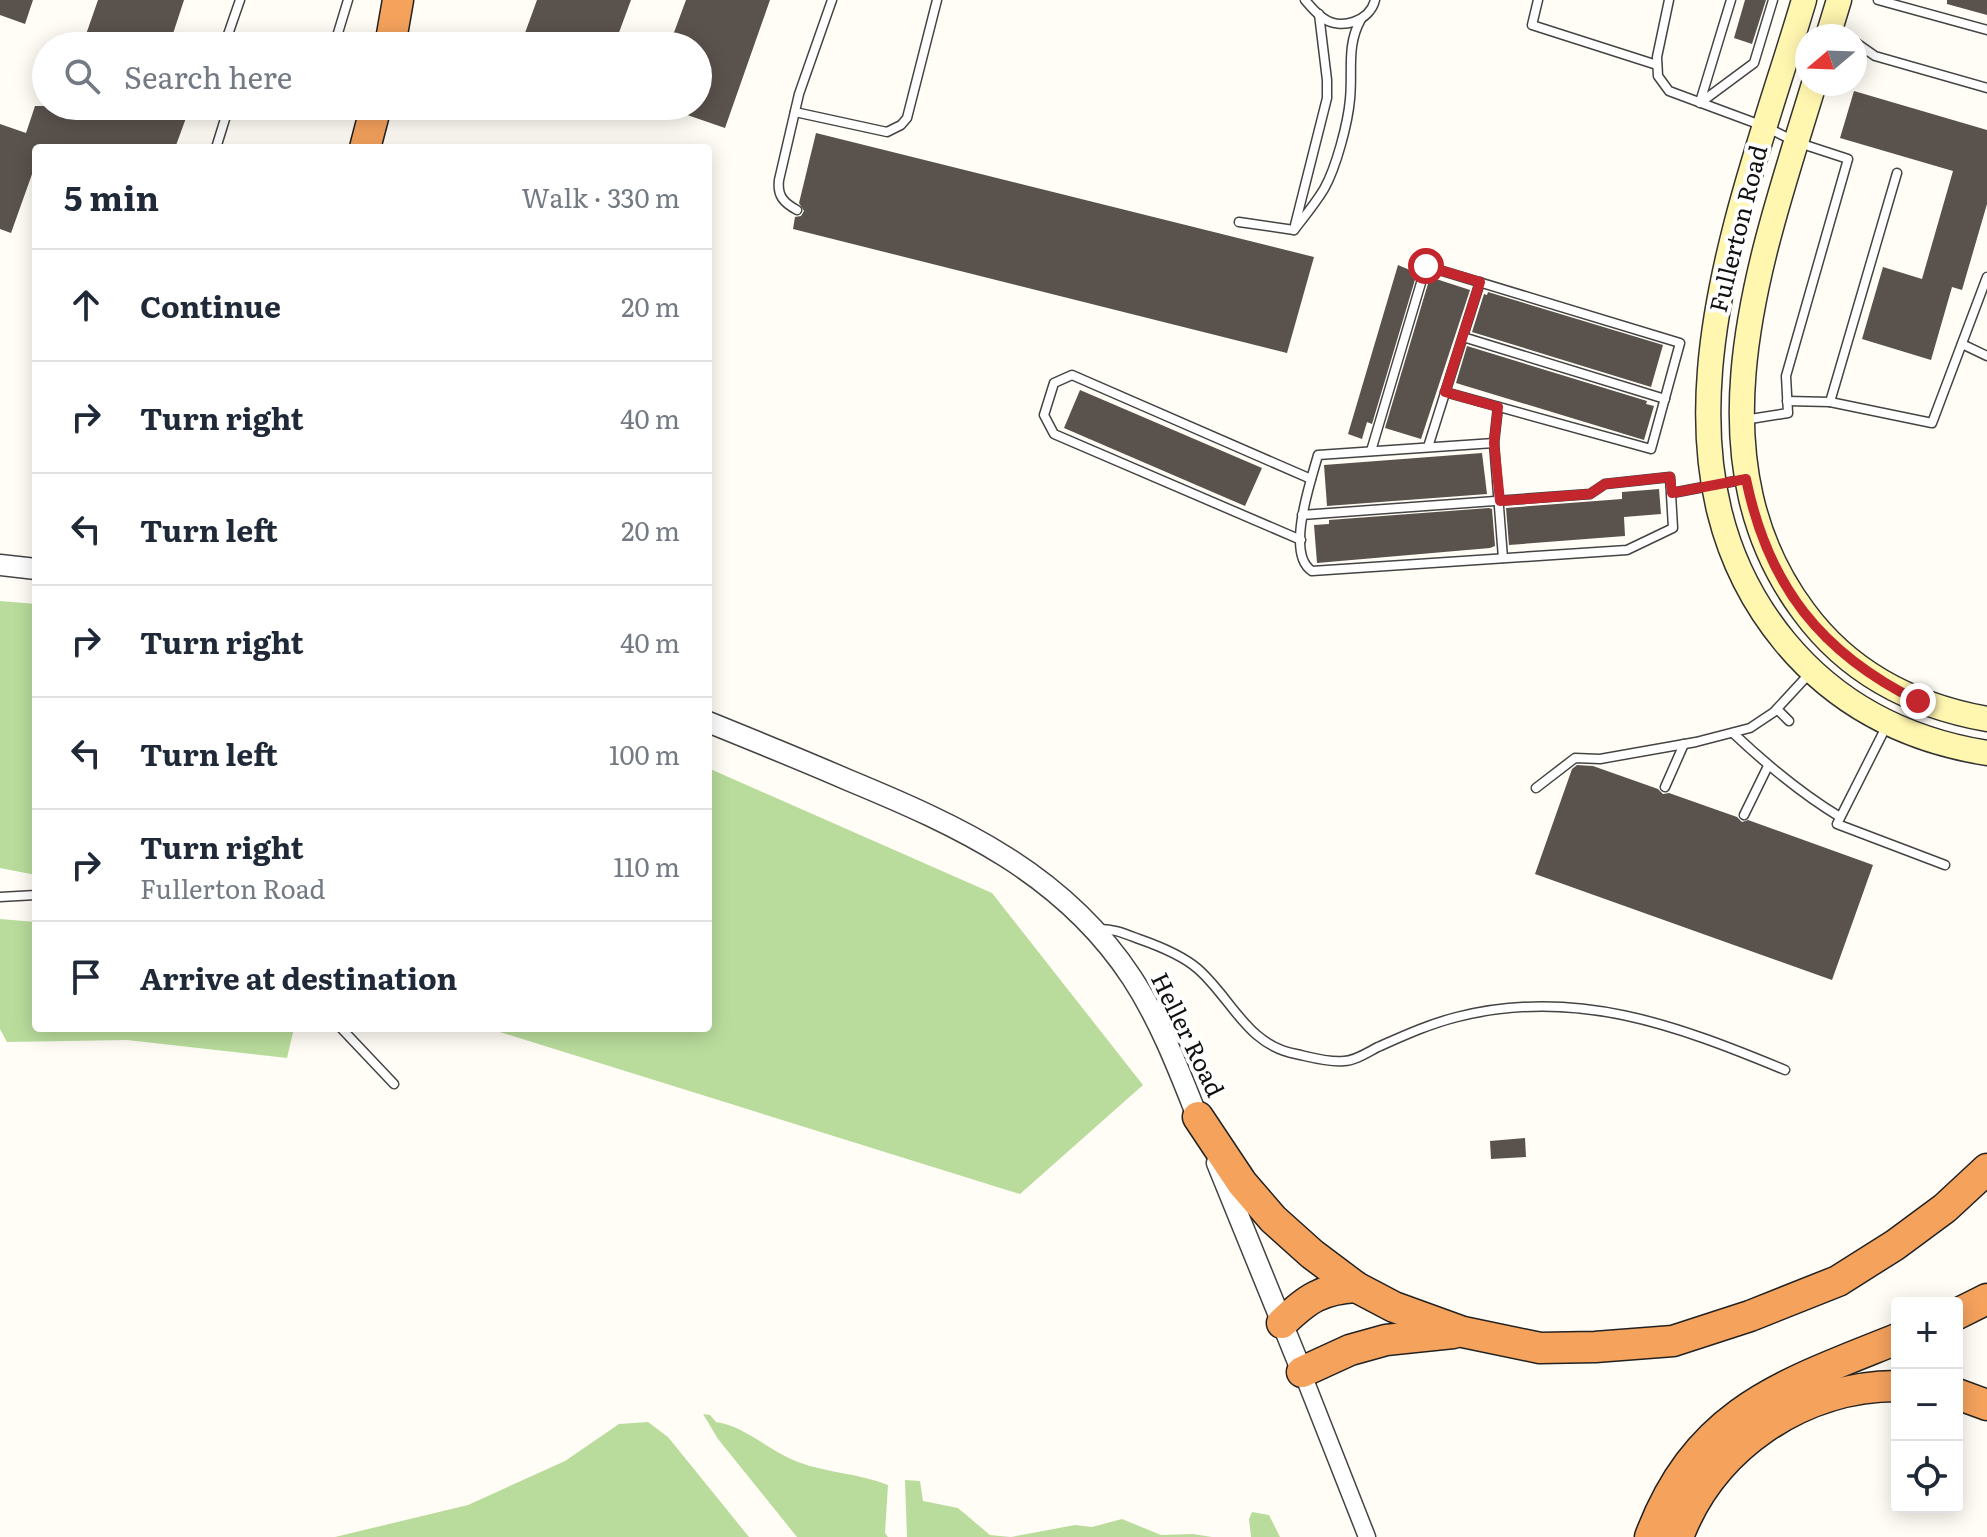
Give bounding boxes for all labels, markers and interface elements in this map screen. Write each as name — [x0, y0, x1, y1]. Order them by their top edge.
north arrow — [1795, 24, 1867, 96]
search box — [32, 32, 712, 120]
icon: search — [60, 54, 104, 98]
text: Search here — [124, 54, 292, 98]
street label: Fullerton Road — [1699, 141, 1774, 316]
text: 5 min — [64, 171, 159, 221]
text: Walk · 330 m — [522, 177, 680, 216]
route start — [1408, 248, 1444, 284]
icon: ahead — [64, 283, 108, 327]
text: Continue — [140, 283, 281, 327]
text: 20 m — [621, 286, 680, 325]
icon: right — [64, 395, 108, 439]
text: Turn right — [140, 395, 304, 439]
text: 40 m — [620, 398, 680, 437]
icon: left — [64, 507, 108, 551]
text: Turn left — [140, 507, 278, 551]
text: 20 m — [621, 510, 680, 549]
icon: right — [64, 619, 108, 663]
text: Turn right — [140, 619, 304, 663]
text: 40 m — [620, 622, 680, 661]
route end — [1900, 683, 1936, 719]
icon: left — [64, 731, 108, 775]
text: Turn left — [140, 731, 278, 775]
text: 100 m — [609, 734, 680, 773]
text: Turn right — [140, 824, 304, 868]
icon: right — [64, 843, 108, 887]
text: 110 m — [613, 846, 680, 885]
text: Fullerton Road — [140, 868, 325, 907]
icon: arrive — [64, 955, 108, 999]
text: Arrive at destination — [140, 955, 457, 999]
street label: Heller Road — [1144, 966, 1235, 1102]
map controls — [1891, 1297, 1963, 1513]
button: + — [1891, 1297, 1963, 1369]
button: − — [1891, 1369, 1963, 1441]
button: locate — [1891, 1441, 1963, 1513]

